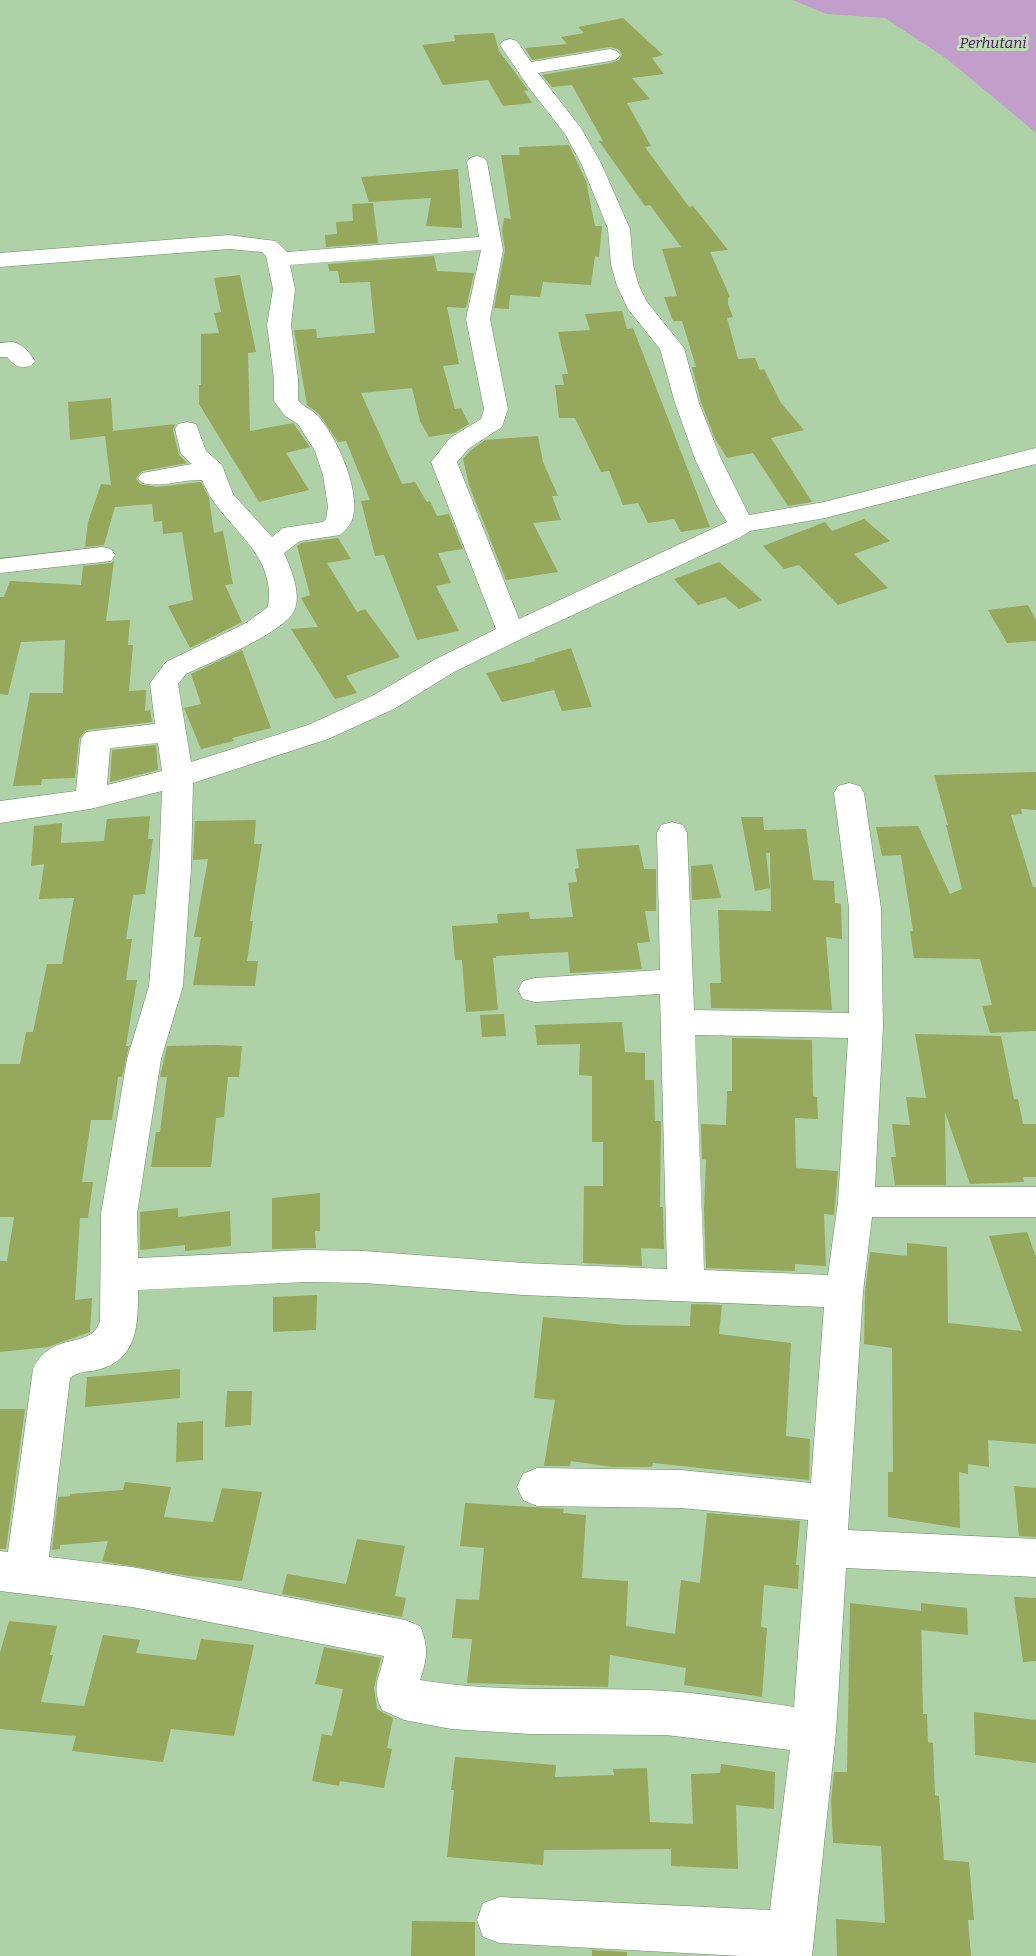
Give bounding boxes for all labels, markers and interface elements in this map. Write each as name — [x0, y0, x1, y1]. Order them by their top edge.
park label: Perhutani — [959, 34, 1027, 52]

